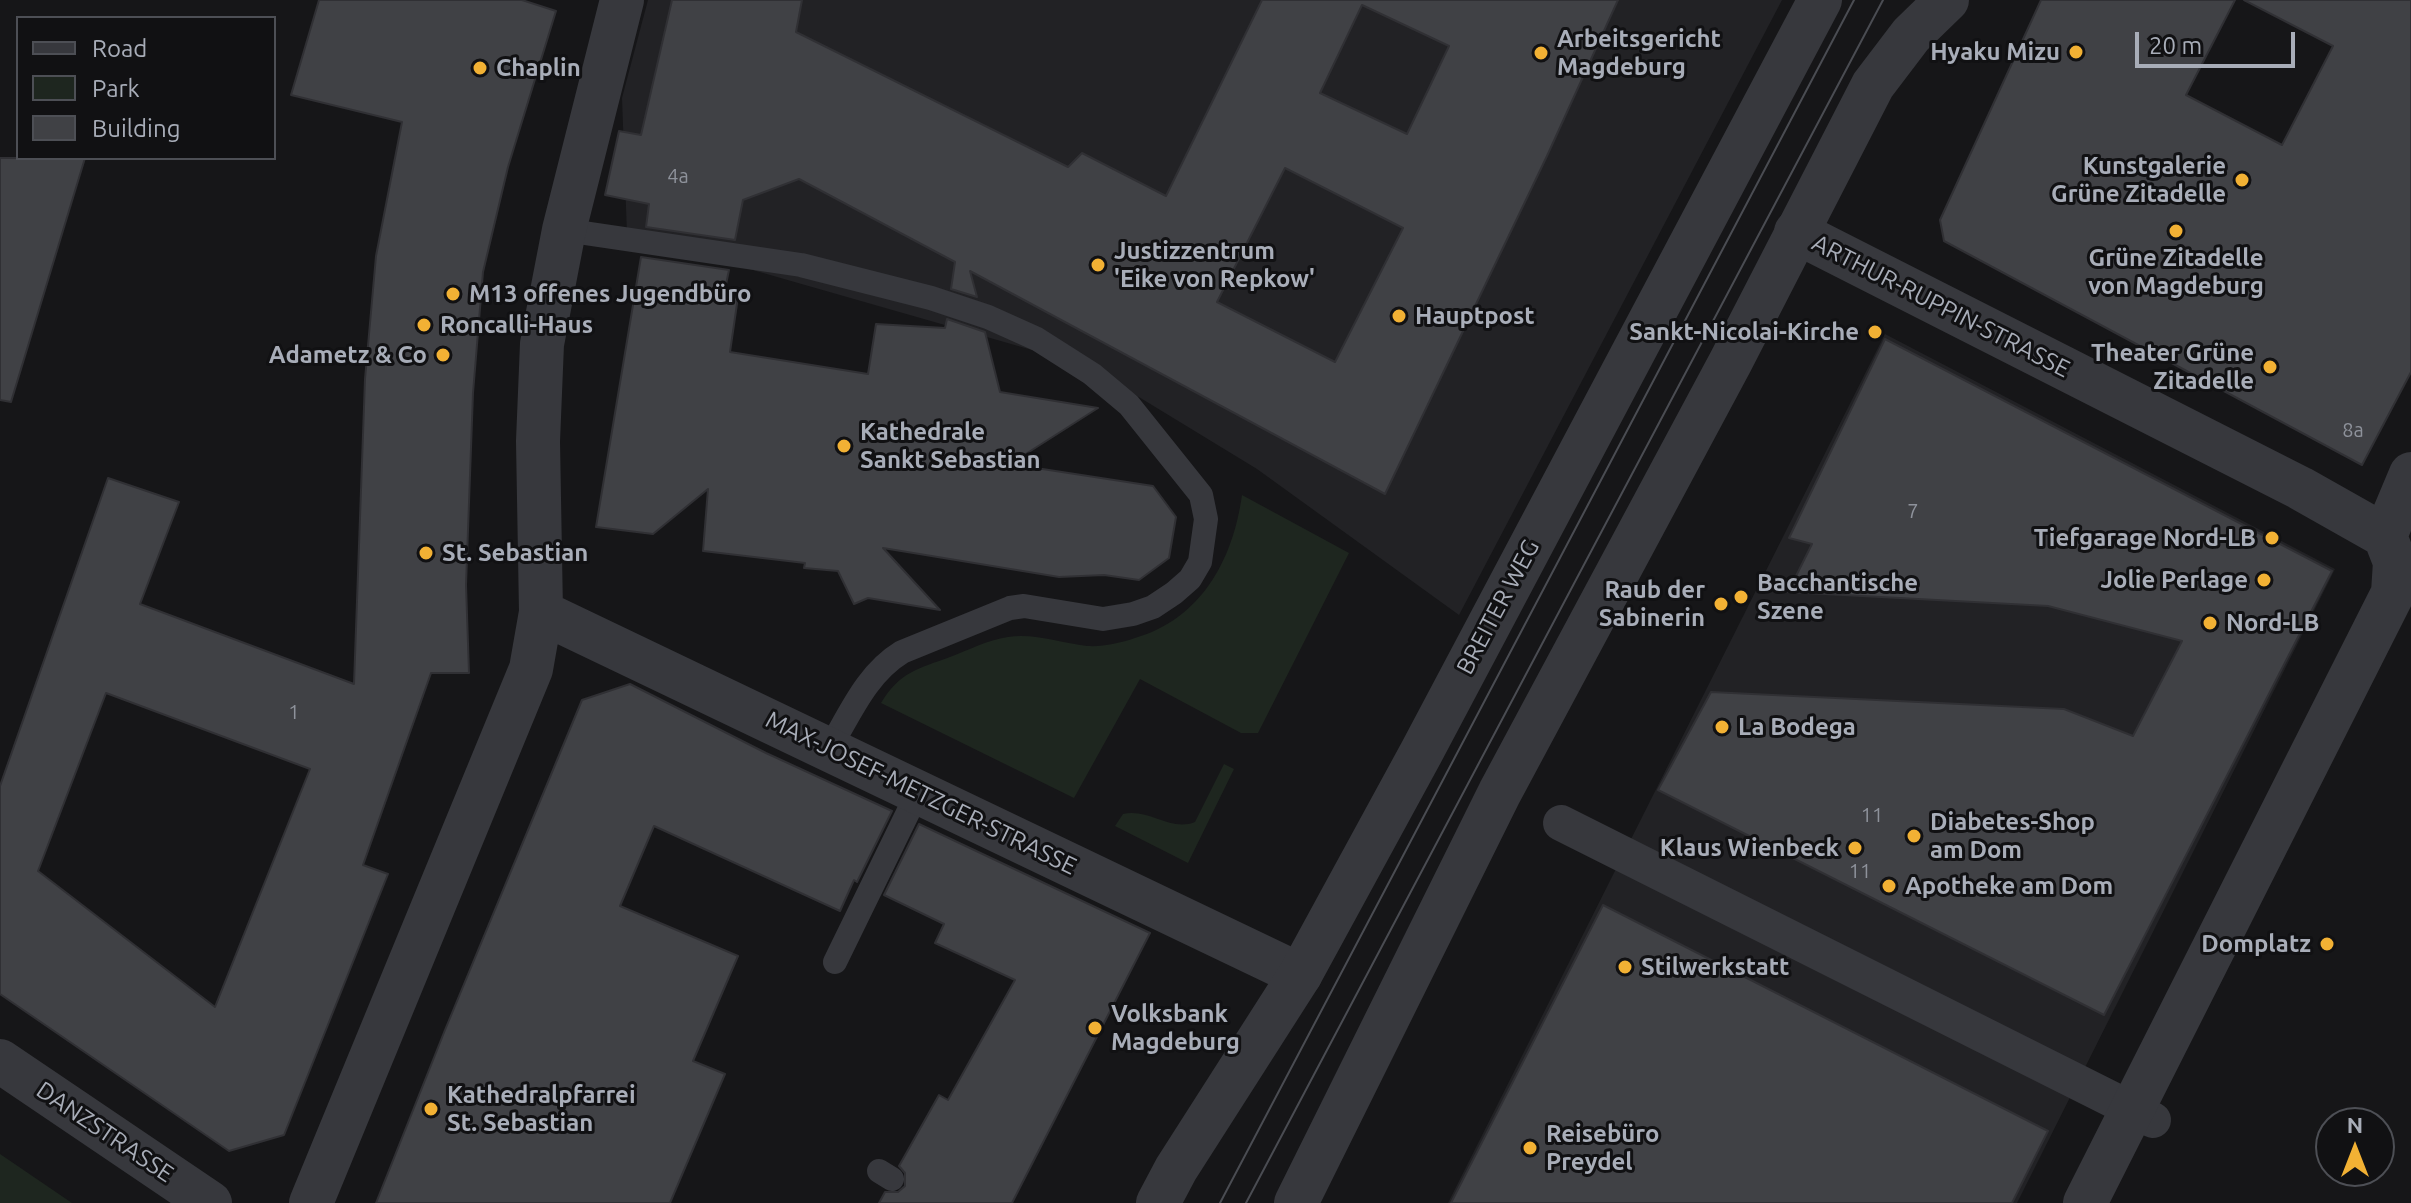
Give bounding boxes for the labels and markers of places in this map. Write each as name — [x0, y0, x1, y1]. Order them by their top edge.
place label: Arbeitsgericht Magdeburg — [1557, 25, 1721, 81]
place label: Hyaku Mizu — [1930, 38, 2060, 66]
marker: Hyaku Mizu — [2067, 43, 2085, 61]
marker: Arbeitsgericht Magdeburg — [1532, 44, 1550, 62]
place label: Chaplin — [496, 54, 581, 82]
marker: Chaplin — [471, 59, 489, 77]
place label: Kunstgalerie Grüne Zitadelle — [2051, 152, 2226, 208]
marker: Kunstgalerie Grüne Zitadelle — [2233, 171, 2251, 189]
marker: Grüne Zitadelle von Magdeburg — [2167, 222, 2185, 240]
place label: Justizzentrum 'Eike von Repkow' — [1114, 237, 1315, 293]
place label: Grüne Zitadelle von Magdeburg — [2088, 244, 2264, 300]
marker: Justizzentrum 'Eike von Repkow' — [1089, 256, 1107, 274]
place label: M13 offenes Jugendbüro — [469, 280, 751, 308]
marker: M13 offenes Jugendbüro — [444, 285, 462, 303]
place label: Hauptpost — [1415, 302, 1535, 330]
marker: Hauptpost — [1390, 307, 1408, 325]
place label: Roncalli-Haus — [440, 311, 593, 339]
marker: Roncalli-Haus — [415, 316, 433, 334]
place label: Sankt-Nicolai-Kirche — [1629, 318, 1859, 346]
marker: Sankt-Nicolai-Kirche — [1866, 323, 1884, 341]
place label: Theater Grüne Zitadelle — [2091, 339, 2254, 395]
place label: Adametz & Co — [269, 341, 427, 369]
marker: Adametz & Co — [434, 346, 452, 364]
marker: Theater Grüne Zitadelle — [2261, 358, 2279, 376]
place label: Kathedrale Sankt Sebastian — [860, 418, 1041, 474]
marker: Kathedrale Sankt Sebastian — [835, 437, 853, 455]
place label: Tiefgarage Nord-LB — [2034, 524, 2256, 552]
marker: Tiefgarage Nord-LB — [2263, 529, 2281, 547]
place label: St. Sebastian — [442, 539, 588, 567]
marker: St. Sebastian — [417, 544, 435, 562]
place label: Jolie Perlage — [2101, 566, 2248, 594]
place label: Bacchantische Szene — [1757, 569, 1918, 625]
marker: Jolie Perlage — [2255, 571, 2273, 589]
place label: Raub der Sabinerin — [1599, 576, 1705, 632]
marker: Bacchantische Szene — [1732, 588, 1750, 606]
marker: Raub der Sabinerin — [1712, 595, 1730, 613]
place label: Nord-LB — [2226, 609, 2319, 637]
marker: Nord-LB — [2201, 614, 2219, 632]
place label: La Bodega — [1738, 713, 1856, 741]
marker: La Bodega — [1713, 718, 1731, 736]
place label: Diabetes-Shop am Dom — [1930, 808, 2095, 864]
marker: Diabetes-Shop am Dom — [1905, 827, 1923, 845]
place label: Klaus Wienbeck — [1660, 834, 1839, 862]
marker: Klaus Wienbeck — [1846, 839, 1864, 857]
place label: Apotheke am Dom — [1905, 872, 2113, 900]
marker: Apotheke am Dom — [1880, 877, 1898, 895]
place label: Domplatz — [2201, 930, 2311, 958]
marker: Domplatz — [2318, 935, 2336, 953]
place label: Stilwerkstatt — [1641, 953, 1789, 981]
marker: Stilwerkstatt — [1616, 958, 1634, 976]
place label: Volksbank Magdeburg — [1111, 1000, 1240, 1056]
marker: Volksbank Magdeburg — [1086, 1019, 1104, 1037]
place label: Kathedralpfarrei St. Sebastian — [447, 1081, 636, 1137]
marker: Kathedralpfarrei St. Sebastian — [422, 1100, 440, 1118]
place label: Reisebüro Preydel — [1546, 1120, 1659, 1176]
marker: Reisebüro Preydel — [1521, 1139, 1539, 1157]

